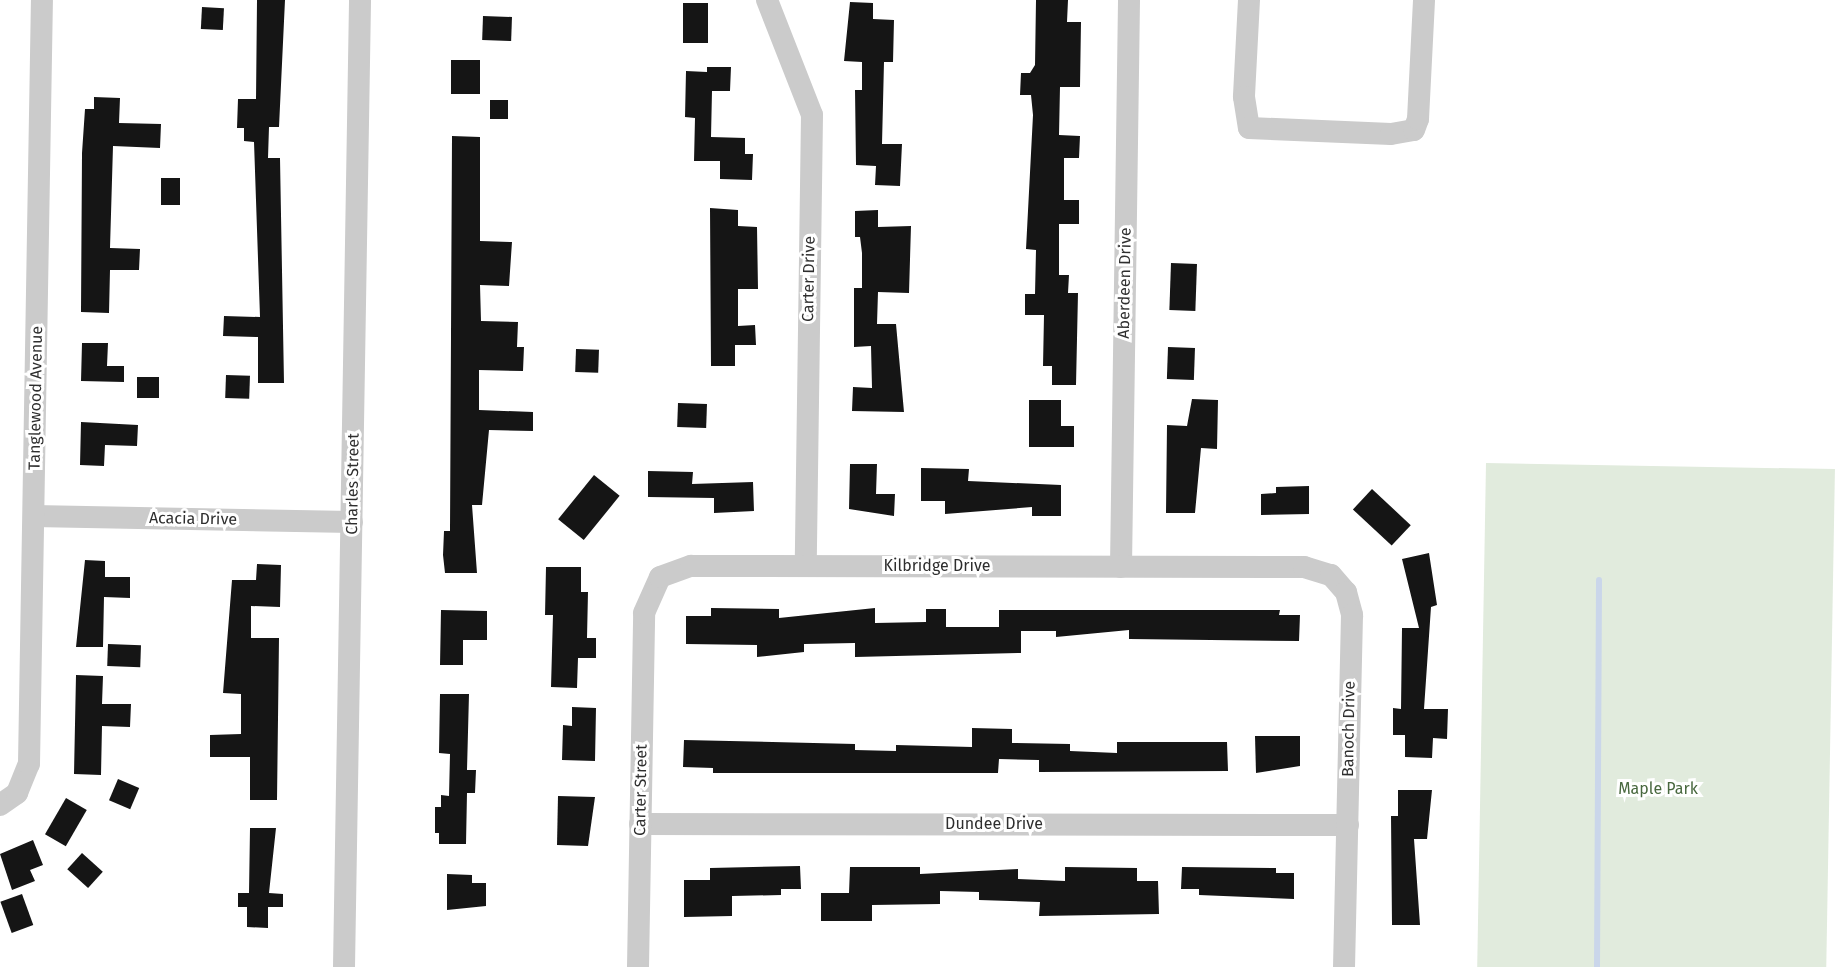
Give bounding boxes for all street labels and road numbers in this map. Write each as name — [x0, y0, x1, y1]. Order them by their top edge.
street label: Aberdeen Drive — [1114, 227, 1136, 339]
street label: Carter Drive — [799, 236, 819, 322]
street label: Tanglewood Avenue — [25, 326, 47, 470]
street label: Charles Street — [343, 433, 363, 535]
street label: Acacia Drive — [149, 509, 237, 529]
street label: Kilbridge Drive — [884, 556, 990, 576]
street label: Banoch Drive — [1339, 681, 1359, 777]
street label: Carter Street — [631, 744, 651, 836]
street label: Dundee Drive — [945, 814, 1043, 834]

